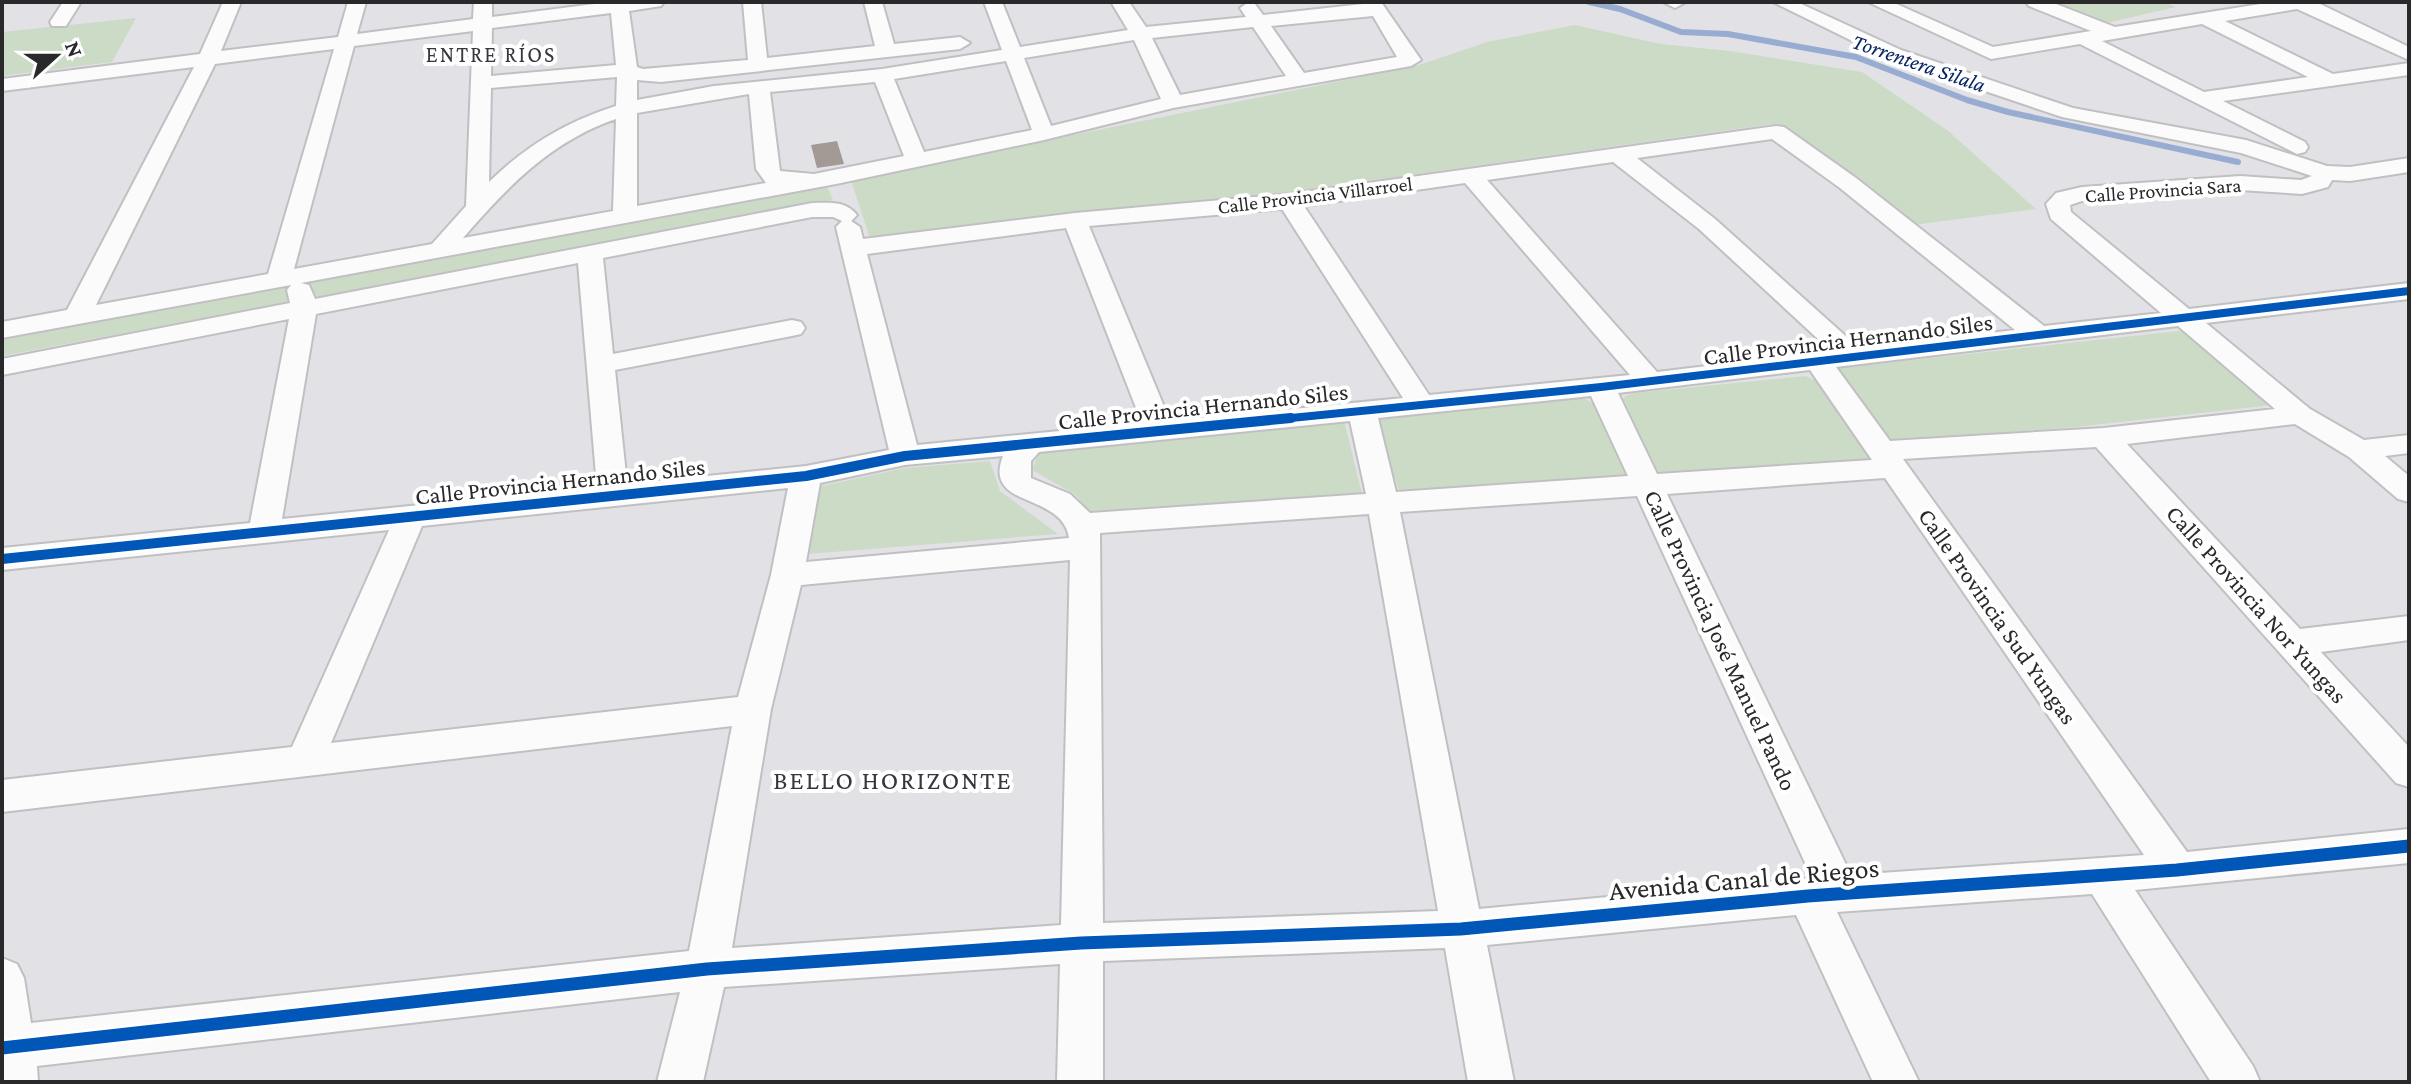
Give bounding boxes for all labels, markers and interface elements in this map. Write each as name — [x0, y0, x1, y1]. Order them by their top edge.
north arrow — [16, 16, 96, 96]
water label: Torrentera Silala — [1849, 29, 1989, 97]
text: N — [60, 38, 89, 60]
district label: ENTRE RÍOS — [426, 42, 556, 67]
street label: Calle Provincia Villarroel — [1216, 172, 1414, 218]
street label: Calle Provincia Sara — [2084, 174, 2242, 206]
street label: Calle Provincia Hernando Siles — [1702, 308, 1994, 370]
street label: Calle Provincia Hernando Siles — [1057, 377, 1349, 435]
street label: Calle Provincia Hernando Siles — [414, 452, 706, 510]
street label: Calle Provincia José Manuel Pando — [1639, 485, 1803, 795]
street label: Calle Provincia Nor Yungas — [2161, 500, 2353, 708]
street label: Calle Provincia Sud Yungas — [1913, 503, 2083, 729]
district label: BELLO HORIZONTE — [773, 766, 1013, 795]
street label: Avenida Canal de Riegos — [1608, 852, 1880, 906]

